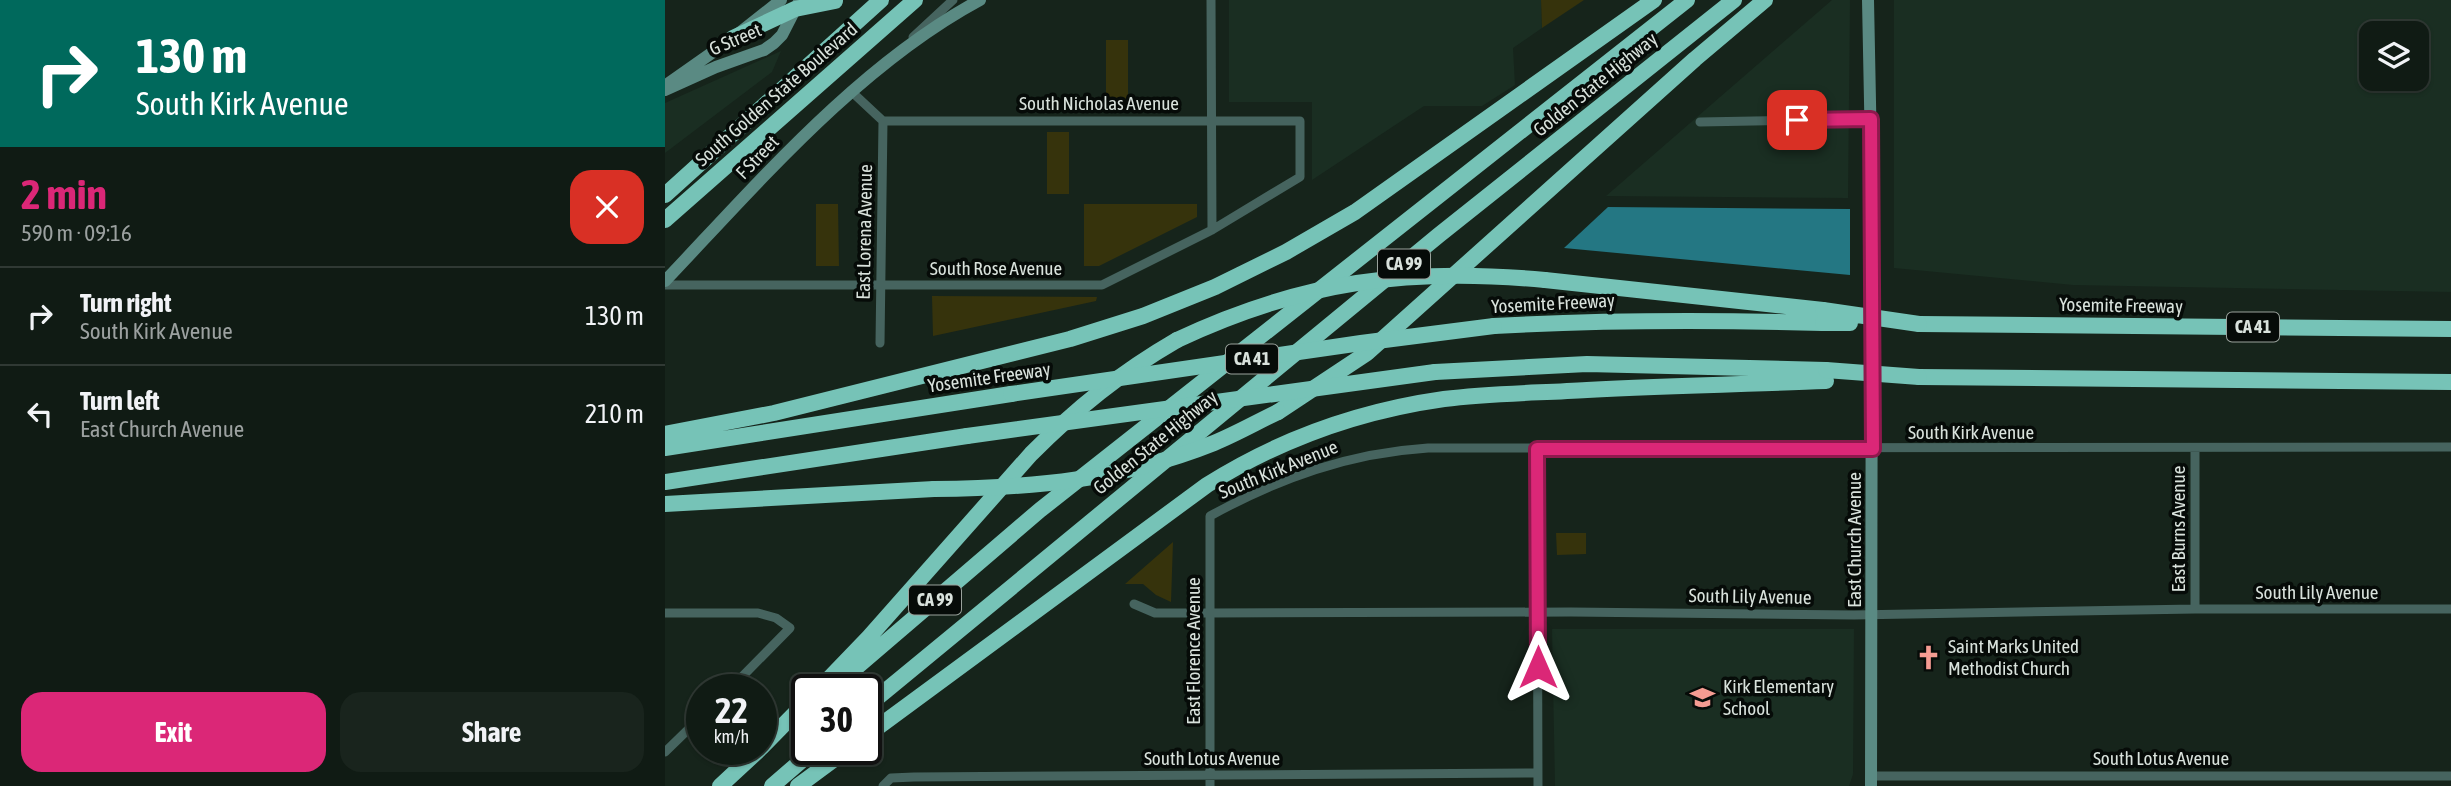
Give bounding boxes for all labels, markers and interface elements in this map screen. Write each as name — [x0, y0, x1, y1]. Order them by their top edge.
street label: South Golden State Boulevard — [691, 18, 861, 170]
street label: G Street — [706, 18, 764, 60]
map controls — [2359, 21, 2429, 91]
button: layers — [2359, 21, 2429, 91]
text: 130 m — [136, 27, 247, 83]
street label: Golden State Highway — [1529, 27, 1661, 141]
icon: right — [21, 28, 112, 119]
text: South Kirk Avenue — [136, 85, 349, 122]
pin — [1767, 90, 1827, 150]
street label: South Nicholas Avenue — [1019, 92, 1179, 114]
icon: arrive — [1778, 101, 1816, 139]
street label: F Street — [731, 131, 783, 183]
street label: East Lorena Avenue — [852, 164, 876, 300]
text: 2 min — [21, 170, 107, 218]
button: close — [570, 170, 644, 244]
text: 590 m · 09:16 — [21, 220, 132, 246]
road number: CA 99 — [1378, 250, 1430, 278]
street label: South Rose Avenue — [930, 257, 1062, 279]
text: Turn right — [80, 288, 171, 318]
street label: Yosemite Freeway — [1491, 289, 1616, 317]
street label: Yosemite Freeway — [2059, 293, 2183, 317]
icon: right — [21, 297, 59, 335]
text: 130 m — [585, 301, 644, 331]
road number: CA 41 — [2227, 312, 2279, 342]
text: South Kirk Avenue — [80, 318, 233, 344]
road number: CA 41 — [1226, 344, 1278, 374]
street label: Yosemite Freeway — [926, 357, 1052, 397]
street label: Golden State Highway — [1089, 385, 1221, 499]
text: Turn left — [80, 386, 160, 416]
icon: left — [21, 395, 59, 433]
text: 210 m — [585, 399, 644, 429]
text: East Church Avenue — [80, 416, 244, 442]
street label: South Kirk Avenue — [1908, 421, 2034, 443]
street label: South Kirk Avenue — [1215, 435, 1341, 503]
street label: East Burns Avenue — [2167, 466, 2189, 592]
street label: East Church Avenue — [1843, 472, 1865, 608]
street label: East Florence Avenue — [1182, 577, 1204, 725]
street label: South Lily Avenue — [2256, 581, 2378, 603]
street label: South Lily Avenue — [1688, 584, 1812, 608]
road number: CA 99 — [909, 586, 961, 614]
position arrow — [1501, 630, 1575, 704]
place label: Saint Marks United Methodist Church — [1948, 635, 2079, 679]
church icon: Saint Marks United Methodist Church — [1914, 643, 1942, 671]
speed limit sign: 30 — [791, 674, 882, 765]
place label: Kirk Elementary School — [1723, 675, 1834, 719]
school or university icon: Kirk Elementary School — [1689, 683, 1717, 711]
text: 22 — [715, 690, 748, 730]
button: Exit — [21, 692, 326, 772]
button: Share — [340, 692, 644, 772]
text: km/h — [714, 726, 749, 747]
street label: South Lotus Avenue — [1144, 747, 1280, 769]
street label: South Lotus Avenue — [2093, 747, 2229, 769]

